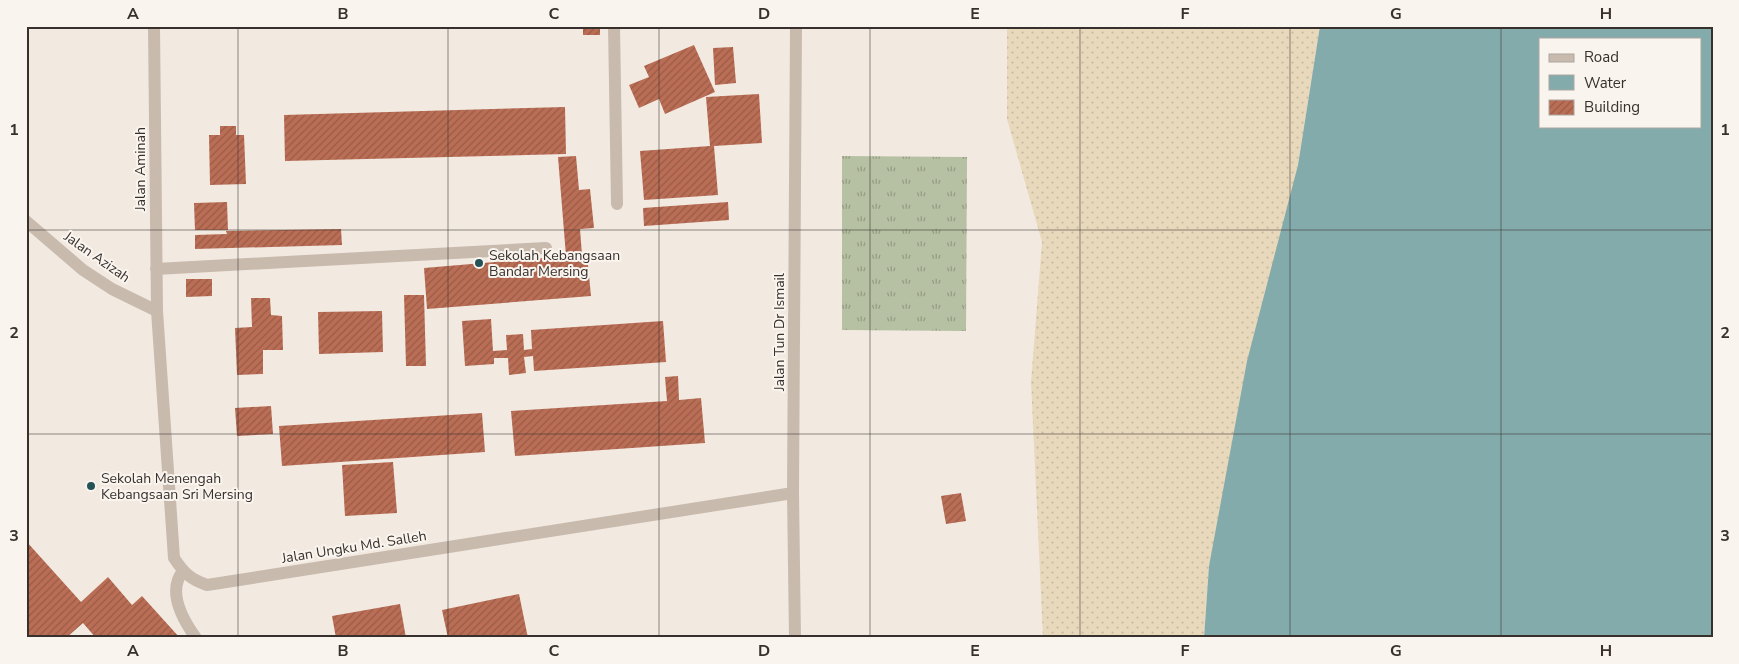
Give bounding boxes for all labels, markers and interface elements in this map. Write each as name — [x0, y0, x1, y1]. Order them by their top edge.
text: A — [127, 3, 139, 25]
text: B — [337, 3, 349, 25]
text: C — [549, 3, 560, 25]
text: D — [758, 3, 770, 25]
text: E — [970, 3, 980, 25]
text: F — [1181, 3, 1190, 25]
text: G — [1390, 3, 1402, 25]
text: H — [1600, 3, 1612, 25]
legend — [1539, 38, 1702, 128]
text: Road — [1584, 47, 1619, 67]
text: Water — [1584, 73, 1627, 93]
text: Building — [1584, 97, 1640, 117]
text: 1 — [9, 119, 19, 141]
text: 1 — [1720, 119, 1730, 141]
street label: Jalan Aminah — [131, 127, 150, 212]
street label: Jalan Azizah — [59, 227, 134, 287]
place label: Sekolah Kebangsaan Bandar Mersing — [489, 246, 620, 281]
marker: Sekolah Kebangsaan Bandar Mersing — [473, 257, 485, 269]
street label: Jalan Tun Dr Ismail — [770, 272, 789, 392]
text: 2 — [9, 322, 19, 344]
text: 2 — [1720, 322, 1730, 344]
place label: Sekolah Menengah Kebangsaan Sri Mersing — [101, 469, 253, 504]
marker: Sekolah Menengah Kebangsaan Sri Mersing — [85, 480, 97, 492]
text: 3 — [9, 525, 19, 547]
text: 3 — [1720, 525, 1730, 547]
street label: Jalan Ungku Md. Salleh — [279, 526, 428, 568]
text: A — [127, 640, 139, 662]
text: B — [337, 640, 349, 662]
text: C — [549, 640, 560, 662]
text: D — [758, 640, 770, 662]
text: E — [970, 640, 980, 662]
text: F — [1181, 640, 1190, 662]
text: G — [1390, 640, 1402, 662]
text: H — [1600, 640, 1612, 662]

